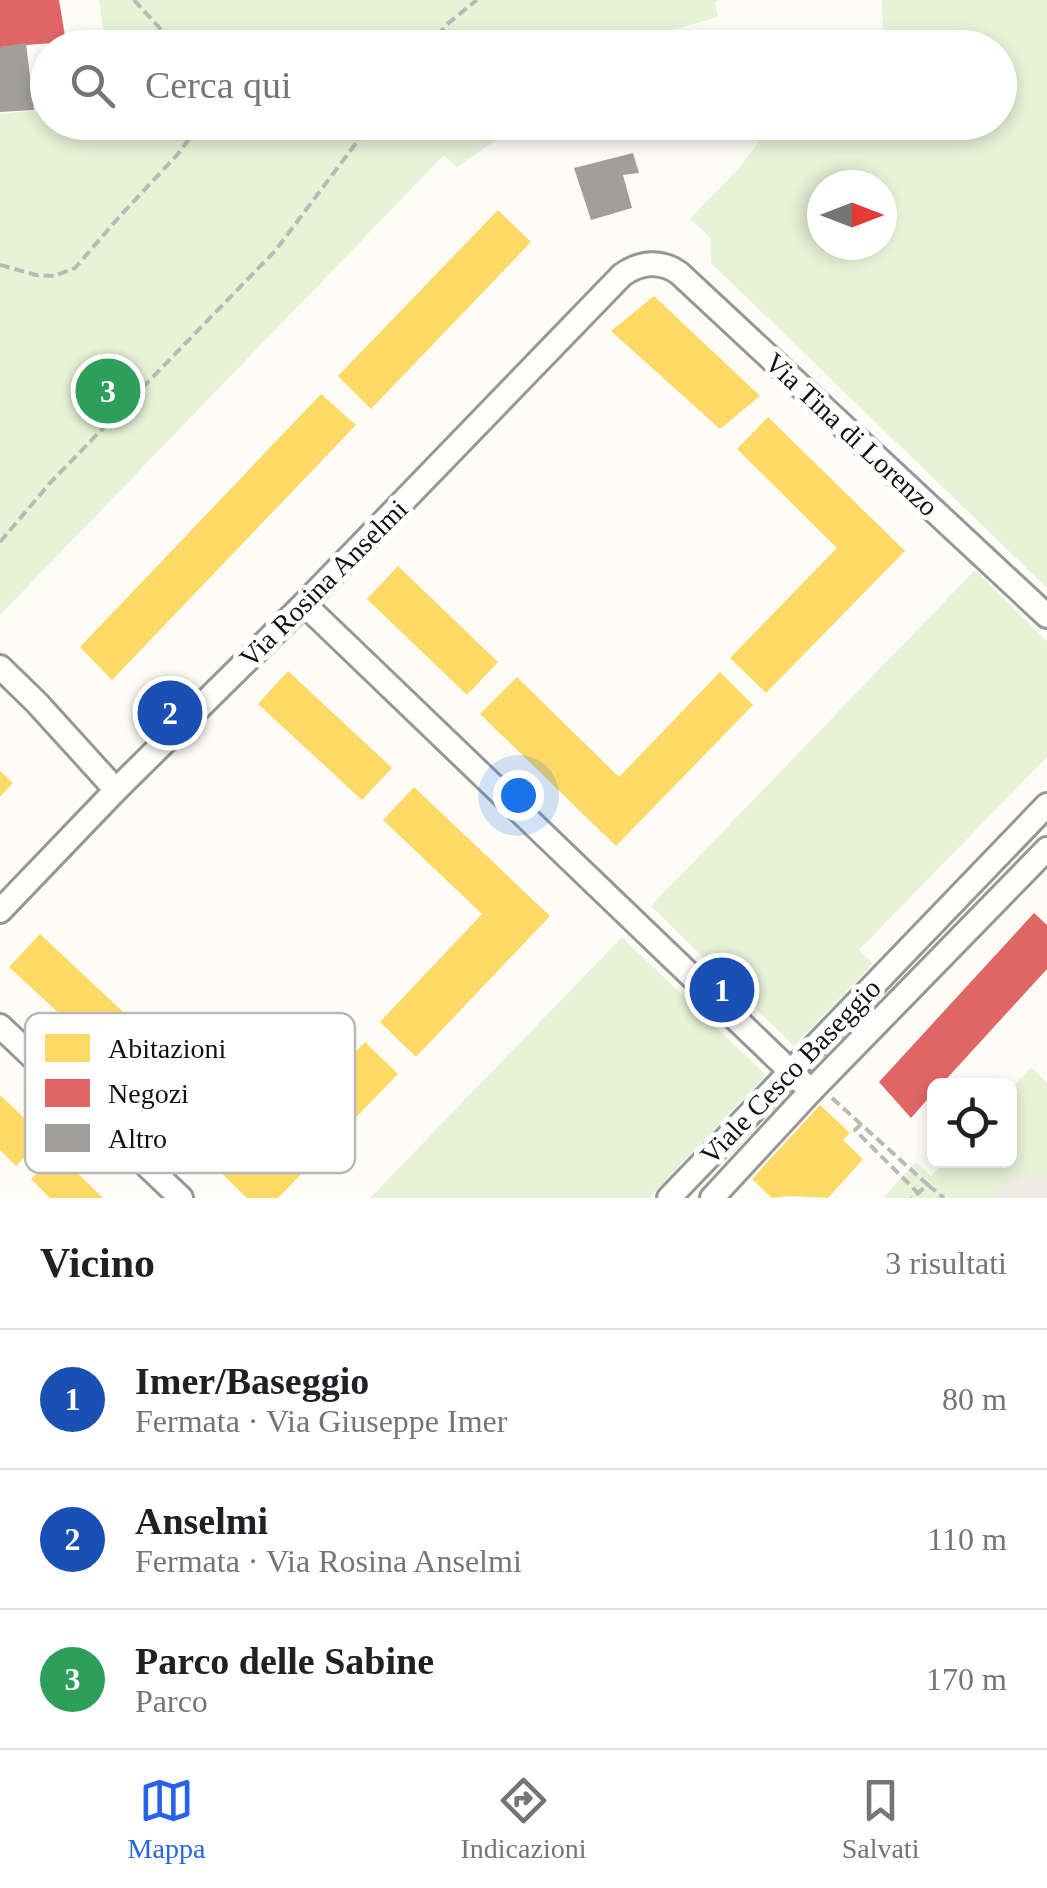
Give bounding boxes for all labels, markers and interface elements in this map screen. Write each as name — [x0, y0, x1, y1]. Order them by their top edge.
search box — [30, 30, 1017, 140]
icon: search — [65, 58, 120, 113]
text: Cerca qui — [145, 64, 292, 106]
north arrow — [807, 170, 897, 260]
street label: Via Tina di Lorenzo — [759, 346, 944, 522]
pin: 3 — [76, 354, 140, 428]
street label: Via Rosina Anselmi — [233, 493, 414, 673]
pin: 2 — [138, 676, 202, 750]
your location — [493, 770, 544, 821]
pin: 1 — [690, 952, 754, 1028]
street label: Viale Cesco Baseggio — [694, 972, 887, 1170]
legend — [25, 1013, 355, 1173]
text: Abitazioni — [108, 1033, 226, 1064]
text: Negozi — [108, 1078, 189, 1109]
map controls — [927, 1078, 1017, 1168]
button: locate — [927, 1078, 1017, 1168]
text: Altro — [108, 1123, 167, 1154]
text: Vicino — [40, 1240, 155, 1286]
text: 3 risultati — [885, 1245, 1007, 1281]
text: Imer/Baseggio — [135, 1360, 369, 1402]
text: 1 — [65, 1381, 81, 1417]
text: 80 m — [942, 1381, 1007, 1417]
text: Fermata · Via Giuseppe Imer — [135, 1403, 507, 1439]
text: Anselmi — [135, 1500, 268, 1542]
text: 2 — [65, 1521, 81, 1557]
text: 110 m — [927, 1521, 1007, 1557]
text: Fermata · Via Rosina Anselmi — [135, 1543, 522, 1579]
text: Parco delle Sabine — [135, 1640, 434, 1682]
text: 3 — [65, 1661, 81, 1697]
text: 170 m — [926, 1661, 1007, 1697]
text: Parco — [135, 1683, 208, 1719]
tab: Mappa — [128, 1773, 205, 1865]
tab: Indicazioni — [461, 1773, 586, 1865]
tab: Salvati — [842, 1773, 919, 1865]

